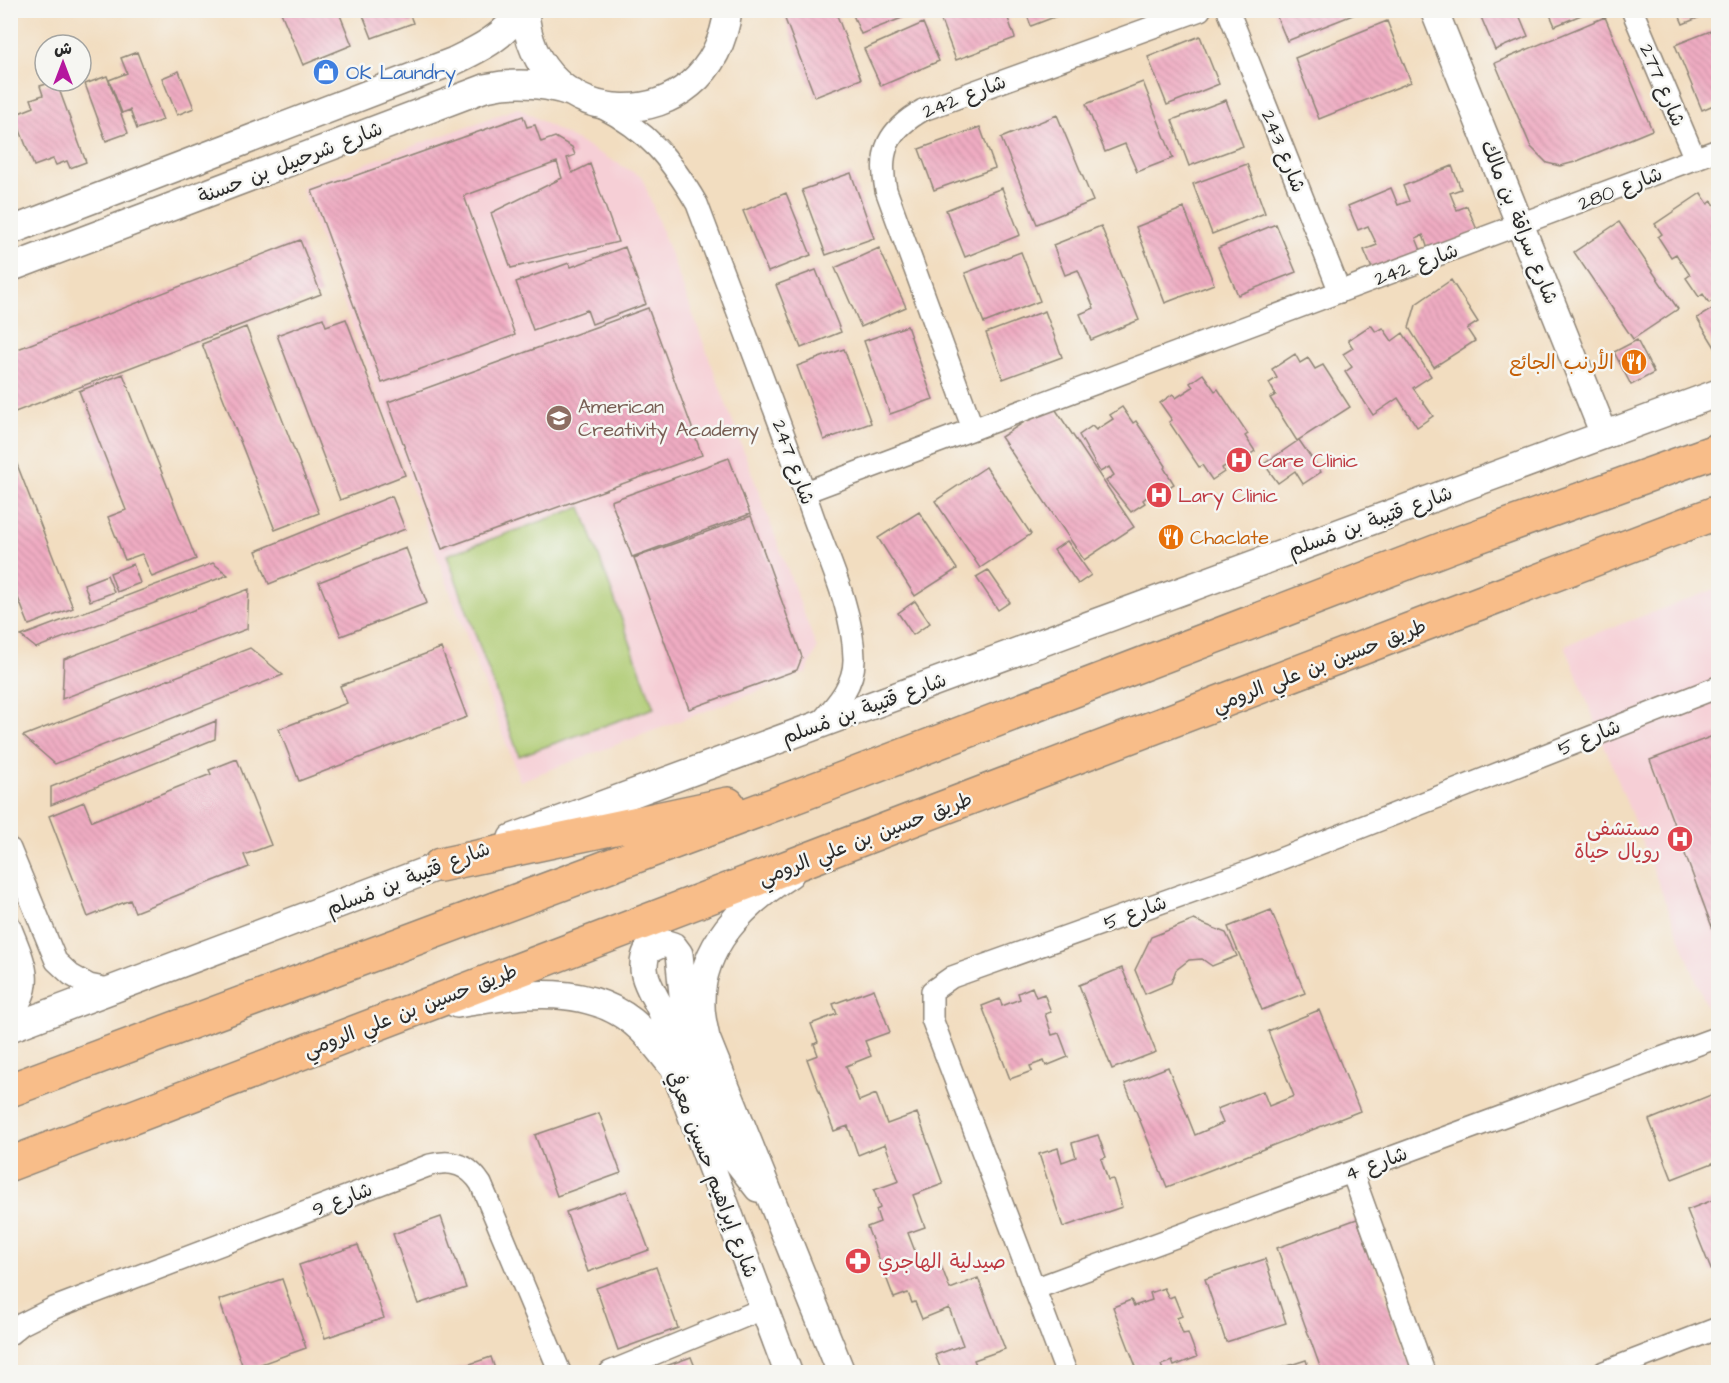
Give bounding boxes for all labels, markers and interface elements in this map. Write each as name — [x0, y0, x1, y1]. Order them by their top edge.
north arrow — [33, 33, 93, 93]
text: ش — [54, 38, 72, 60]
street label: شارع 277 — [1632, 40, 1692, 131]
shop icon: OK Laundry — [311, 57, 341, 87]
place label: OK Laundry — [346, 59, 456, 88]
street label: شارع 242 — [918, 68, 1010, 126]
street label: شارع 243 — [1254, 106, 1312, 197]
street label: شارع شرحبيل بن حسنة — [194, 115, 387, 211]
street label: شارع سراقة بن مالك — [1473, 136, 1565, 309]
street label: شارع 280 — [1574, 160, 1667, 218]
street label: شارع 242 — [1370, 237, 1462, 293]
restaurant icon: الأرنب الجائع — [1619, 347, 1649, 377]
place label: الأرنب الجائع — [1509, 349, 1614, 377]
place label: American Creativity Academy — [578, 393, 759, 445]
school or university icon: American Creativity Academy — [544, 403, 574, 433]
street label: شارع 247 — [765, 416, 821, 509]
hospital icon: Care Clinic — [1224, 445, 1254, 475]
place label: Care Clinic — [1258, 447, 1359, 475]
street label: شارع قتيبة بن مُسلم — [1284, 479, 1457, 565]
hospital icon: Lary Clinic — [1144, 480, 1174, 510]
place label: Lary Clinic — [1178, 482, 1278, 511]
restaurant icon: Chaclate — [1156, 522, 1186, 552]
place label: Chaclate — [1190, 524, 1269, 552]
street label: طريق حسين بن علي الرومي — [1208, 612, 1432, 723]
street label: شارع قتيبة بن مُسلم — [778, 666, 951, 752]
street label: شارع 5 — [1554, 713, 1625, 763]
street label: طريق حسين بن علي الرومي — [754, 785, 978, 896]
place label: مستشفى رويال حياة — [1574, 815, 1660, 866]
hospital icon: مستشفى رويال حياة — [1665, 824, 1695, 854]
street label: شارع قتيبة بن مُسلم — [322, 835, 494, 923]
street label: شارع 5 — [1100, 889, 1171, 937]
street label: طريق حسين بن علي الرومي — [299, 957, 523, 1068]
street label: شارع إبراهيم حسين معرفي — [660, 1067, 765, 1282]
street label: شارع 4 — [1341, 1140, 1412, 1188]
street label: شارع 9 — [308, 1176, 377, 1224]
pharmacy icon: صيدلية الهاجري — [843, 1246, 873, 1276]
place label: صيدلية الهاجري — [878, 1248, 1006, 1276]

